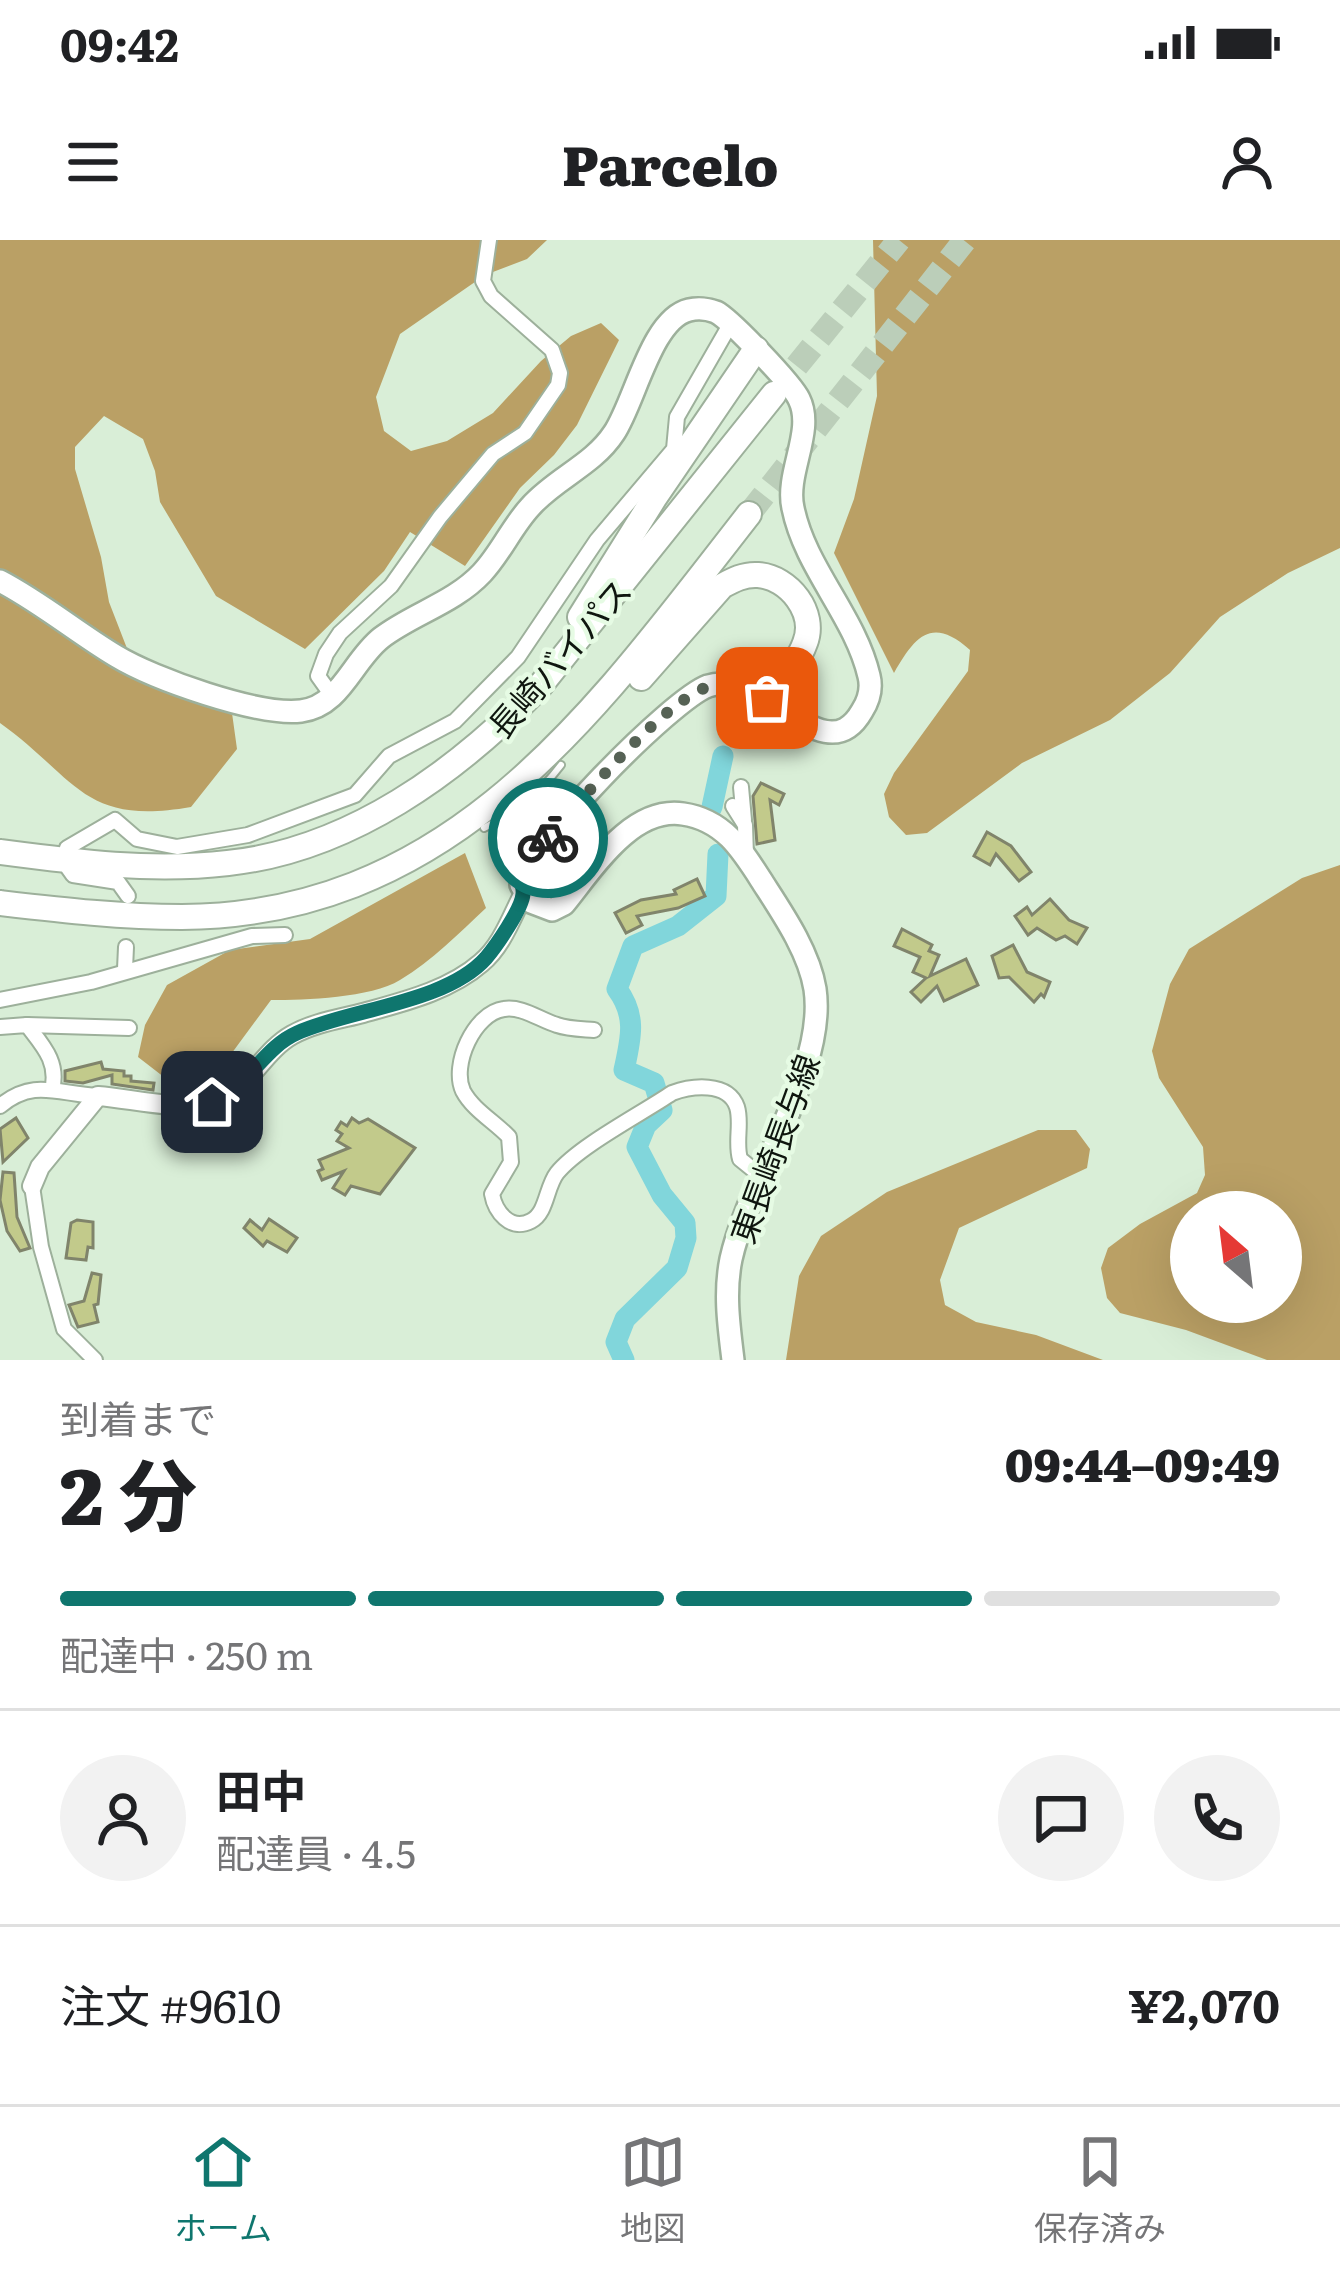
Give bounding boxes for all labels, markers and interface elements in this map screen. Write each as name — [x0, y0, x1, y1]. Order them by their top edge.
text: 09:42 — [60, 9, 179, 76]
text: Parcelo — [562, 122, 778, 203]
icon: menu — [60, 129, 126, 195]
icon: person — [1214, 129, 1280, 195]
street label: 長崎バイパス — [475, 566, 641, 748]
pin — [716, 647, 818, 749]
icon: bag — [734, 665, 800, 731]
courier — [488, 778, 608, 898]
icon: bike — [515, 805, 581, 871]
street label: 東長崎長与線 — [716, 1047, 830, 1249]
pin — [161, 1051, 263, 1153]
icon: home — [179, 1069, 245, 1135]
north arrow — [1170, 1191, 1302, 1323]
map controls — [1170, 1191, 1302, 1323]
text: 到着まで — [60, 1388, 216, 1446]
text: 09:44–09:49 — [1005, 1429, 1280, 1496]
text: 2 分 — [60, 1433, 197, 1549]
text: 配達中 · 250 m — [60, 1624, 313, 1682]
button: person — [60, 1755, 186, 1881]
text: 田中 — [216, 1755, 306, 1822]
button: chat — [998, 1755, 1124, 1881]
button: phone — [1154, 1755, 1280, 1881]
text: 配達員 · 4.5 — [216, 1822, 416, 1880]
text: 注文 #9610 — [60, 1970, 281, 2037]
text: ¥2,070 — [1128, 1970, 1280, 2037]
tab: ホーム — [174, 2129, 272, 2250]
tab: 地図 — [620, 2129, 686, 2250]
tab: 保存済み — [1034, 2129, 1166, 2250]

